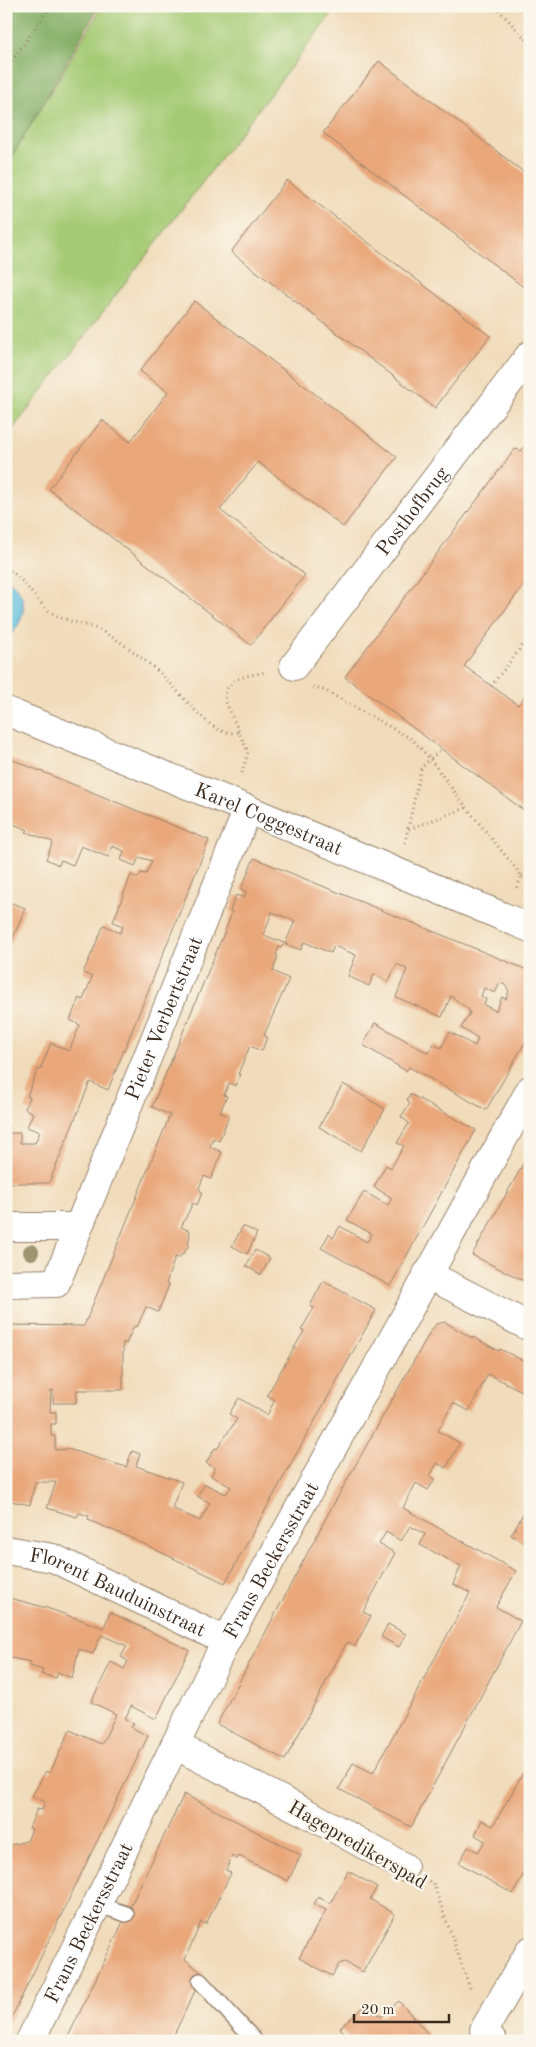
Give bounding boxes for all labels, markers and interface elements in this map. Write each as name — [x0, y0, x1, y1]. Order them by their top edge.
street label: Posthofbrug — [374, 464, 453, 560]
street label: Karel Coggestraat — [191, 781, 345, 860]
street label: Pieter Verbertstraat — [123, 934, 207, 1103]
street label: Frans Beckersstraat — [221, 1479, 324, 1643]
street label: Florent Bauduinstraat — [28, 1546, 208, 1642]
street label: Hagepredikerspad — [284, 1798, 430, 1893]
street label: Frans Beckersstraat — [42, 1840, 138, 2007]
scale bar — [354, 1992, 448, 2024]
text: 20 m — [361, 2003, 395, 2018]

